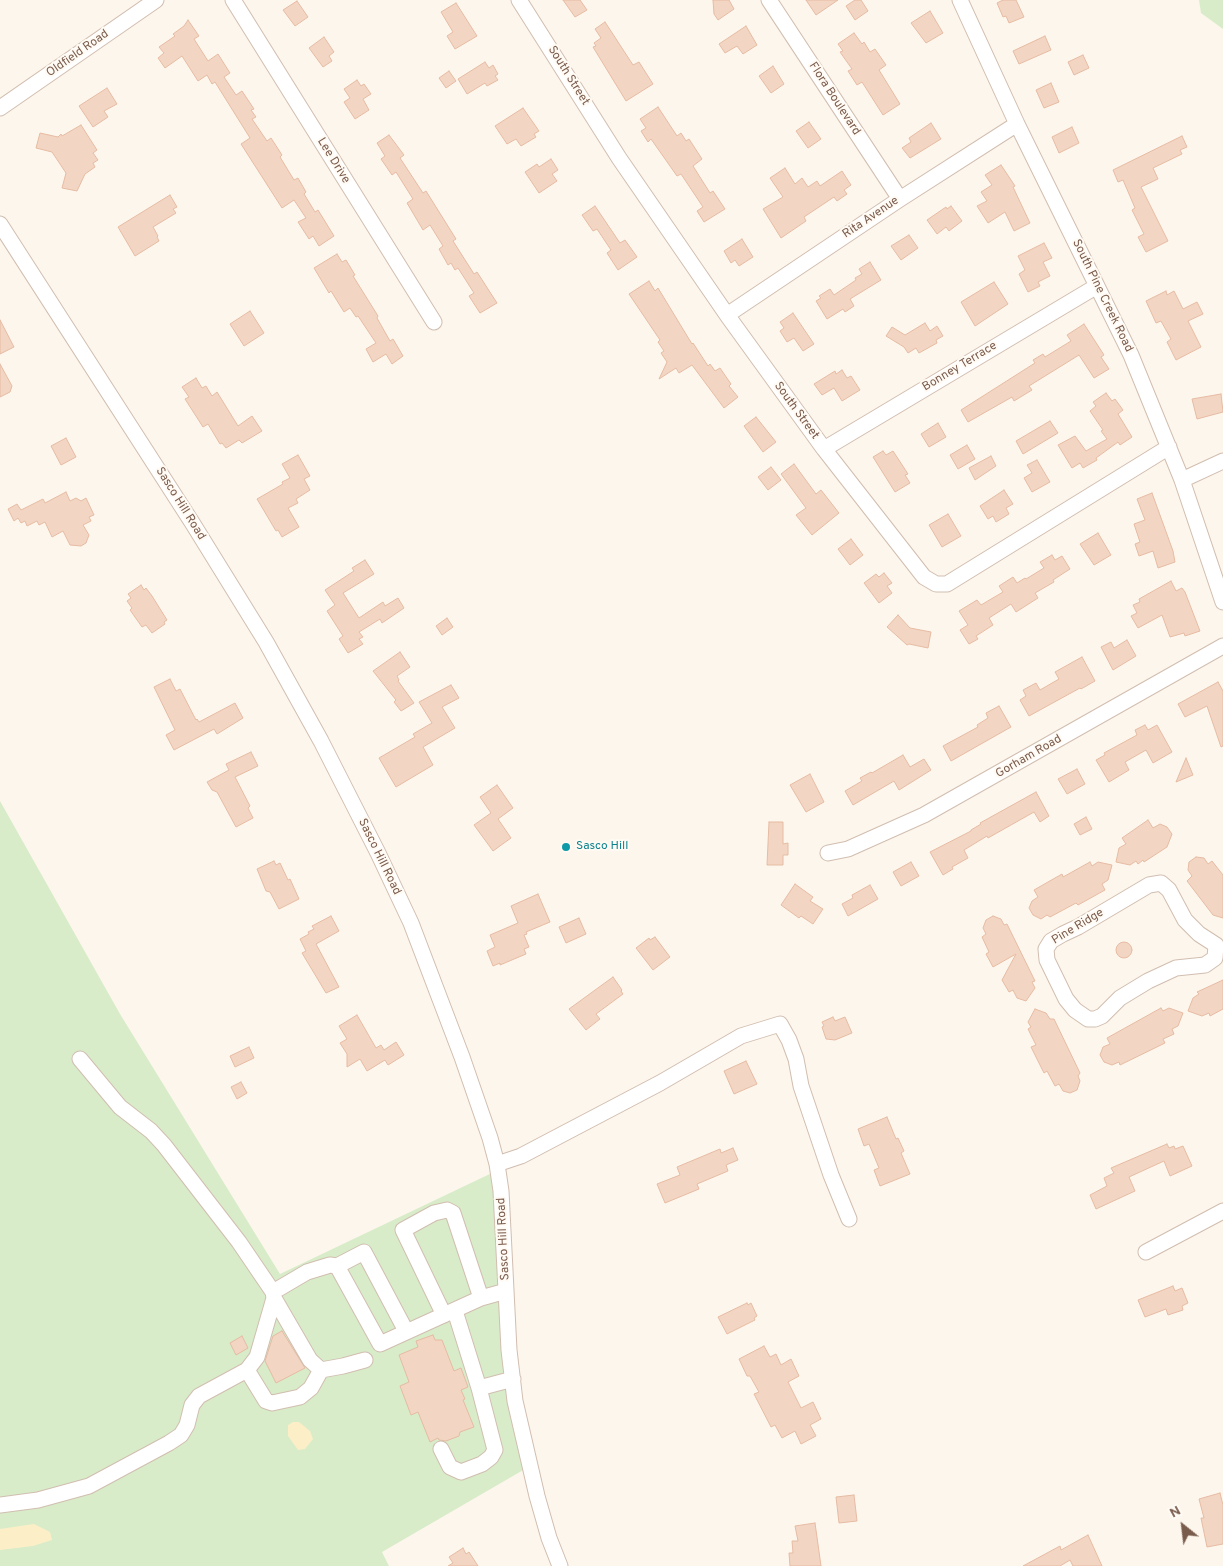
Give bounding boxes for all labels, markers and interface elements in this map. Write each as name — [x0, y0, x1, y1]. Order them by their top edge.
street label: Oldfield Road — [44, 27, 112, 81]
street label: South Street — [544, 44, 592, 108]
street label: Flora Boulevard — [805, 60, 863, 138]
street label: Lee Drive — [313, 136, 353, 186]
street label: Rita Avenue — [840, 194, 902, 242]
street label: South Pine Creek Road — [1068, 237, 1136, 355]
street label: Bonney Terrace — [920, 339, 1000, 395]
street label: South Street — [770, 380, 822, 442]
street label: Sasco Hill Road — [152, 465, 208, 543]
street label: Gorham Road — [994, 732, 1064, 782]
street label: Sasco Hill Road — [354, 817, 404, 897]
place label: Sasco Hill — [576, 840, 628, 854]
marker: Sasco Hill — [560, 841, 572, 853]
street label: Pine Ridge — [1050, 906, 1106, 948]
street label: Sasco Hill Road — [495, 1197, 513, 1281]
north arrow — [1158, 1501, 1208, 1551]
text: N — [1167, 1503, 1184, 1522]

